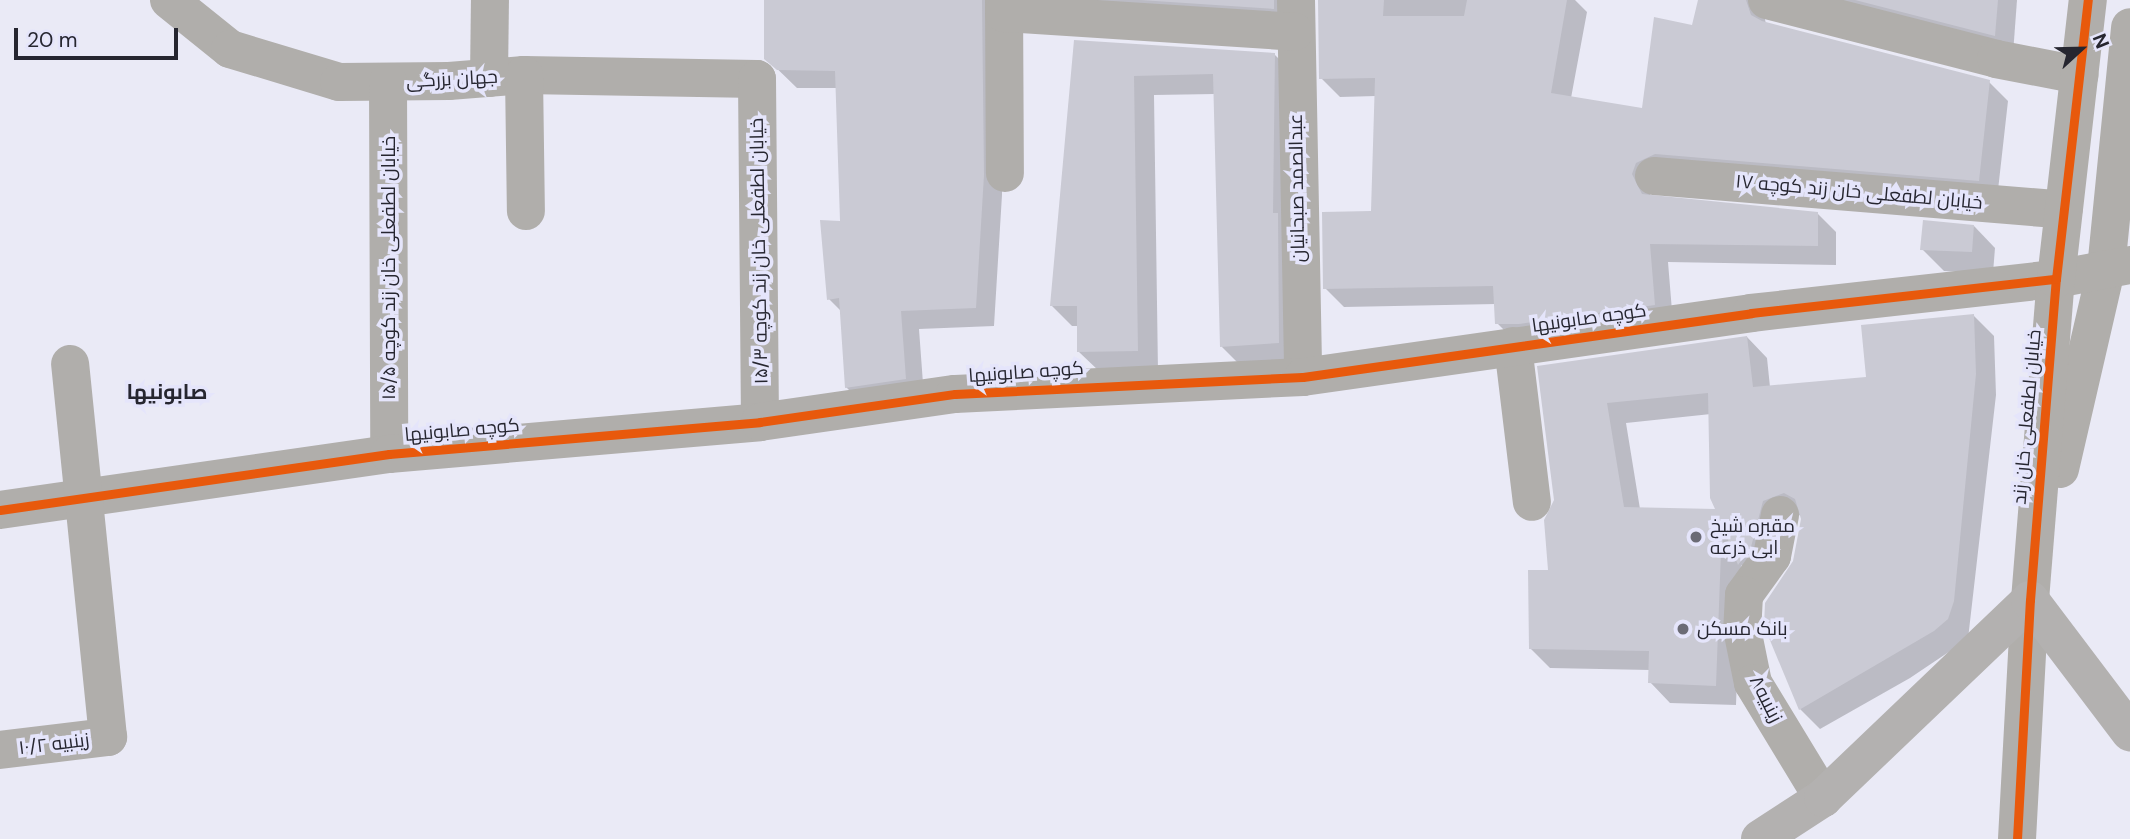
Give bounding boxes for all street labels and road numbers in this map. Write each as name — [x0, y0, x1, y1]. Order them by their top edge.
street label: جهان بزرگی — [406, 65, 498, 93]
street label: عبدالصمد صبحانیان — [1284, 113, 1310, 263]
street label: خیابان لطفعلی خان زند کوچه ۱۵/۳ — [745, 118, 773, 384]
street label: خیابان لطفعلی خان زند کوچه ۱۵/۵ — [378, 136, 400, 400]
street label: خیابان لطفعلی خان زند کوچه ۱۷ — [1735, 170, 1983, 214]
street label: کوچه صابونیها — [1530, 299, 1648, 337]
street label: خیابان لطفعلی خان زند — [2008, 329, 2046, 505]
street label: کوچه صابونیها — [968, 357, 1084, 387]
street label: کوچه صابونیها — [403, 414, 521, 446]
street label: زینبیه۸ — [1745, 672, 1787, 726]
street label: زینبیه ۱۰/۲ — [17, 728, 91, 760]

